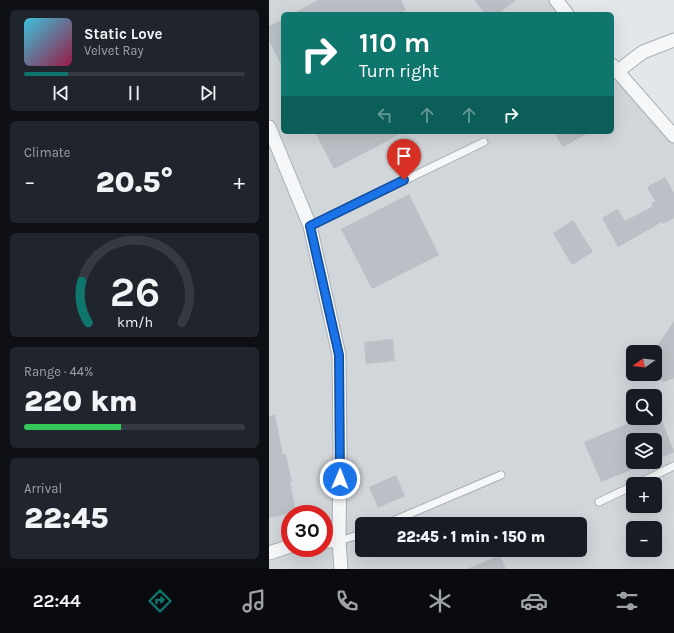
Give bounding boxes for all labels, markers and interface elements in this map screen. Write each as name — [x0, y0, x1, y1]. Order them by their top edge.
text: Static Love — [84, 25, 162, 43]
text: 110 m — [359, 26, 430, 59]
icon: right — [293, 28, 345, 80]
text: Velvet Ray — [84, 43, 144, 58]
text: Turn right — [359, 60, 439, 82]
icon: previous — [50, 82, 72, 104]
icon: pause — [123, 82, 145, 104]
icon: next — [197, 82, 219, 104]
icon: left — [374, 104, 396, 126]
icon: ahead — [416, 104, 438, 126]
icon: ahead — [458, 104, 480, 126]
icon: right — [500, 104, 522, 126]
pin — [387, 139, 421, 180]
text: Climate — [24, 145, 70, 160]
icon: arrive — [393, 145, 415, 167]
text: 20.5° — [96, 164, 173, 200]
text: − — [24, 169, 36, 195]
text: + — [233, 169, 245, 195]
text: 26 — [109, 267, 160, 315]
text: km/h — [116, 313, 153, 330]
north arrow — [626, 345, 662, 381]
map controls — [626, 345, 662, 557]
text: Range · 44% — [24, 364, 93, 379]
text: 220 km — [24, 383, 138, 419]
button: search — [626, 389, 662, 425]
button: layers — [626, 433, 662, 469]
position arrow — [319, 458, 361, 500]
button: + — [626, 477, 662, 513]
text: Arrival — [24, 481, 62, 496]
text: 22:45 — [24, 500, 108, 536]
speed limit sign: 30 — [281, 505, 333, 557]
button: − — [626, 521, 662, 557]
text: 22:45 · 1 min · 150 m — [397, 528, 545, 546]
icon: directions — [146, 587, 174, 615]
icon: music — [240, 587, 268, 615]
icon: phone — [333, 587, 361, 615]
icon: climate — [426, 587, 454, 615]
icon: car — [520, 587, 548, 615]
icon: filters — [613, 587, 641, 615]
text: 22:44 — [33, 590, 81, 612]

